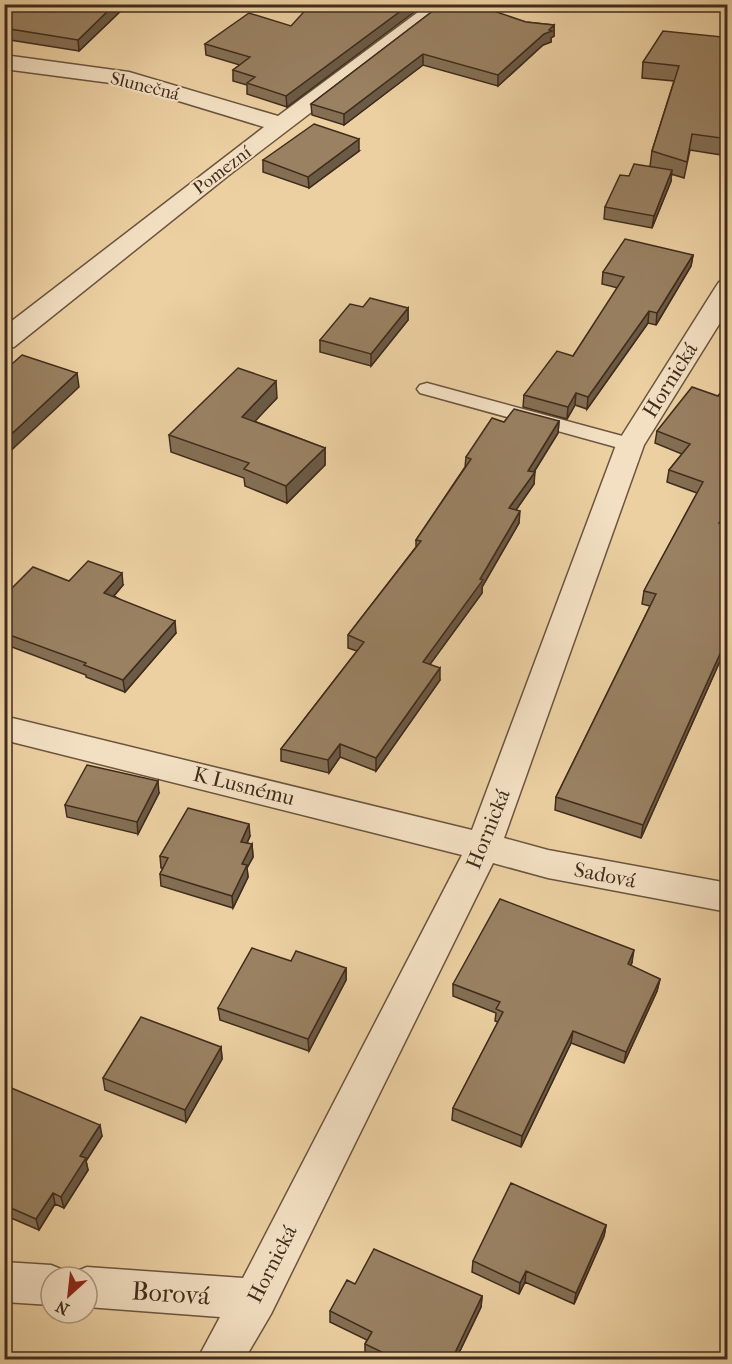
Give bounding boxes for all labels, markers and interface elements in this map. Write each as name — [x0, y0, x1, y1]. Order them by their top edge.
street label: Slunečná — [108, 68, 182, 105]
street label: Pomezní — [189, 141, 256, 199]
street label: Hornická — [638, 338, 703, 422]
street label: K Lusnému — [191, 762, 297, 810]
street label: Hornická — [461, 785, 515, 872]
street label: Sadová — [572, 857, 638, 893]
street label: Hornická — [242, 1221, 302, 1307]
north arrow — [39, 1265, 99, 1325]
street label: Borová — [131, 1275, 212, 1312]
text: N — [52, 1296, 72, 1319]

